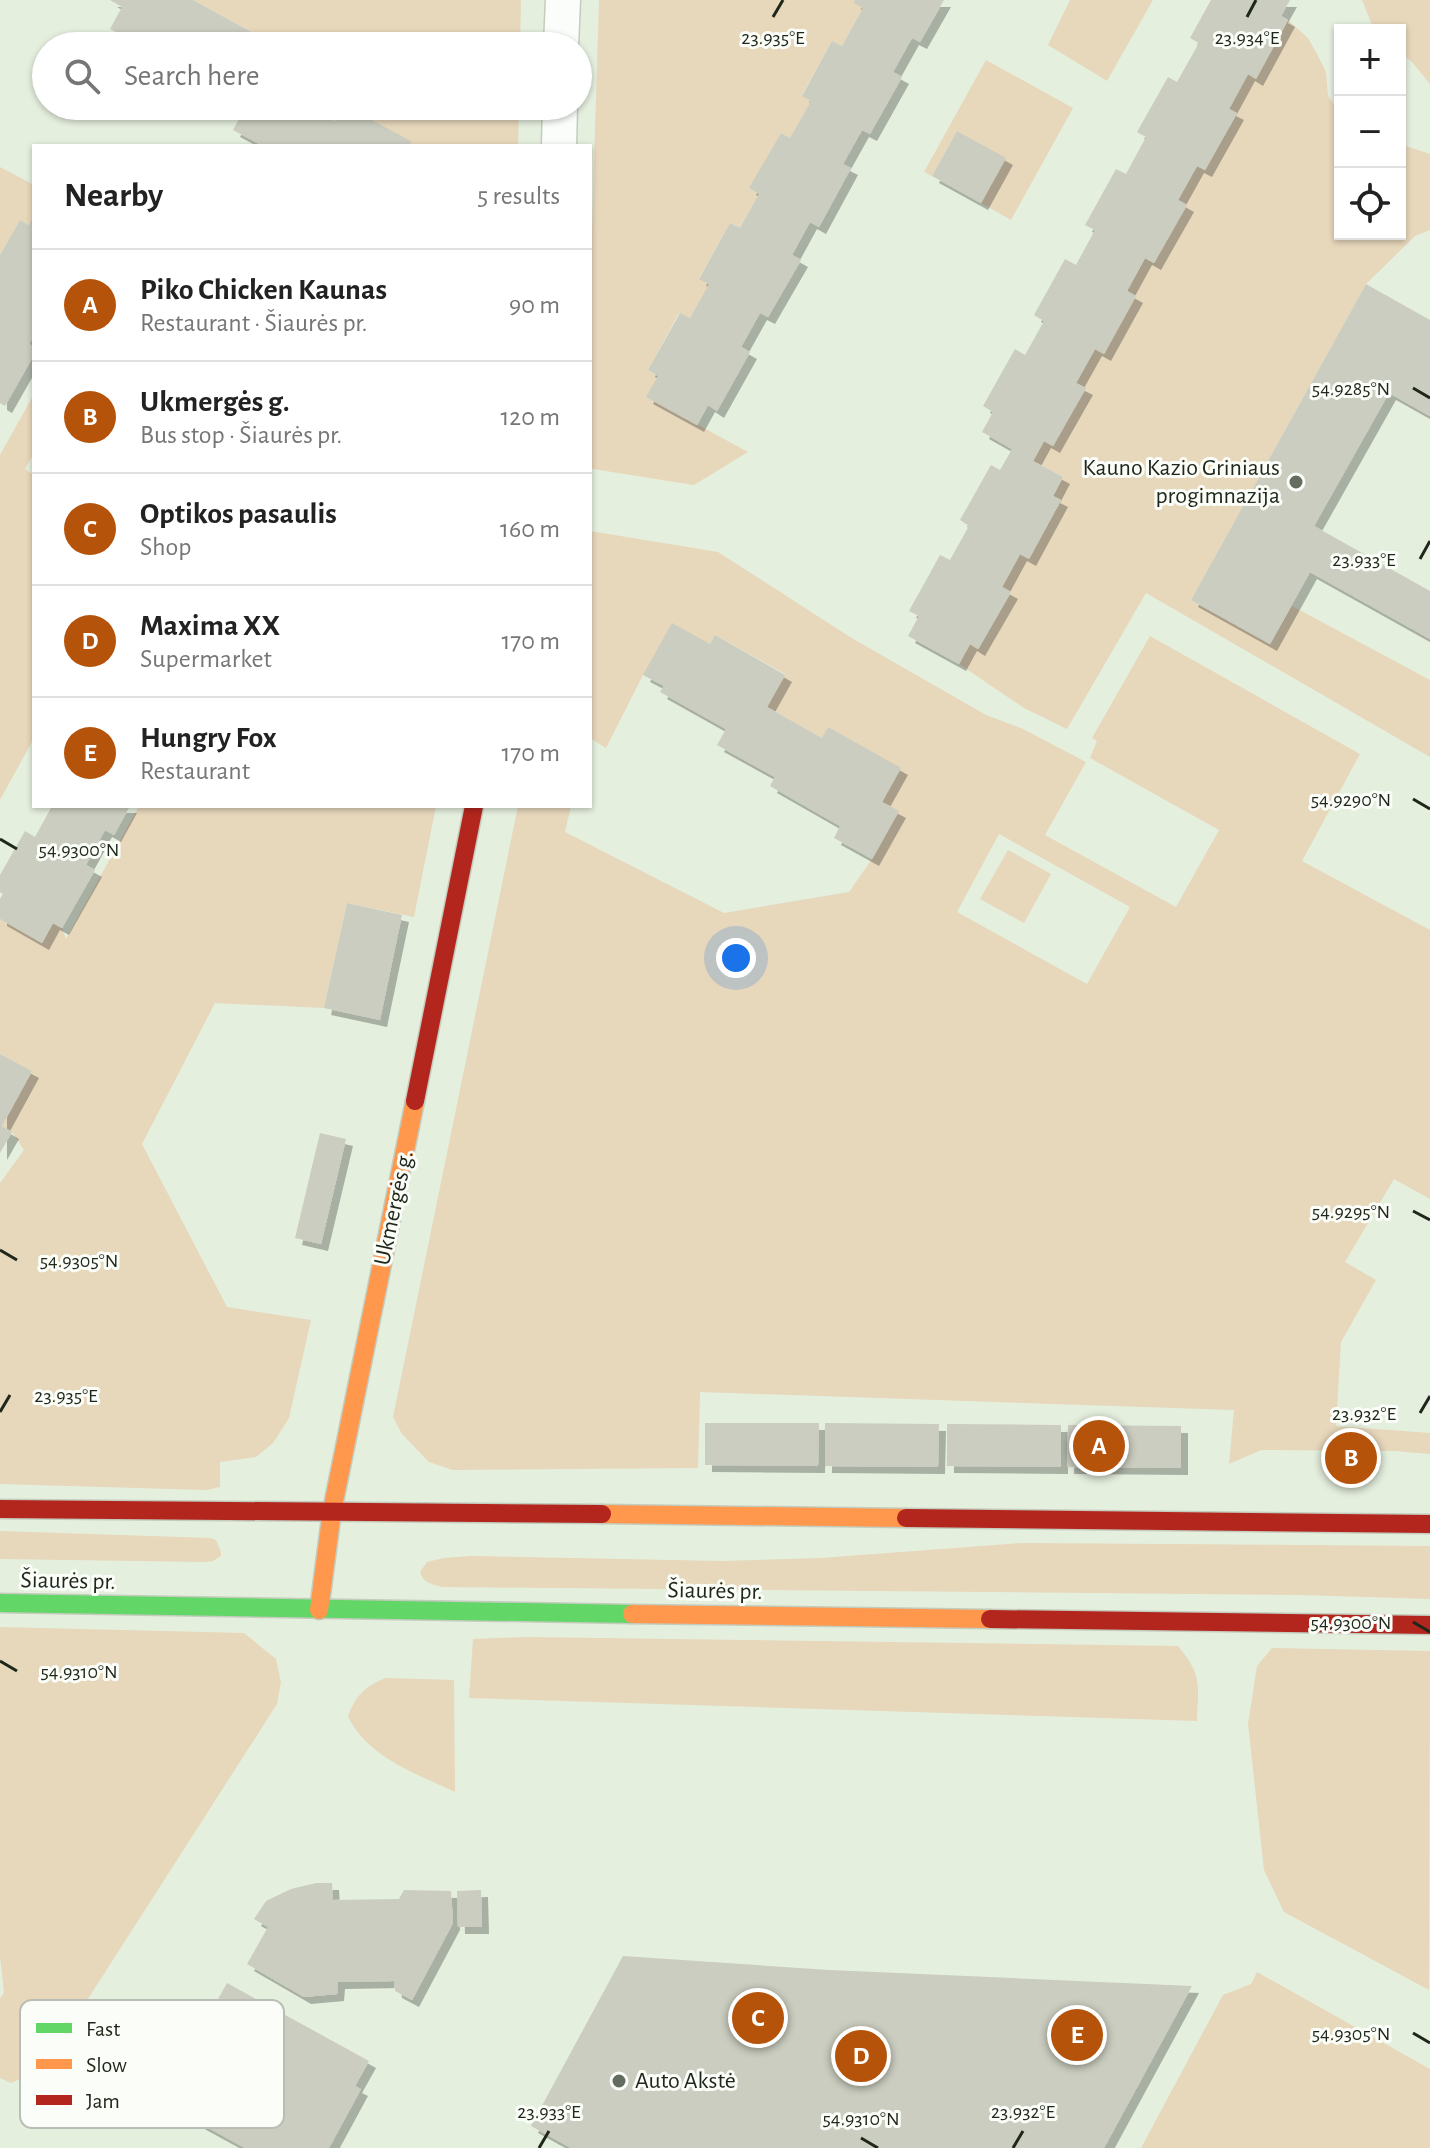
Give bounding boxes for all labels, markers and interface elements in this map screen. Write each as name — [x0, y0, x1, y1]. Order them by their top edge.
map controls — [1334, 24, 1406, 240]
button: + — [1334, 24, 1406, 96]
text: 23.935°E — [741, 28, 805, 48]
text: 23.934°E — [1215, 28, 1280, 48]
search box — [32, 32, 592, 120]
icon: search — [60, 54, 104, 98]
text: Search here — [124, 61, 260, 91]
button: − — [1334, 96, 1406, 168]
button: locate — [1334, 168, 1406, 240]
text: Nearby — [64, 179, 163, 213]
text: 5 results — [477, 183, 560, 209]
text: Piko Chicken Kaunas — [140, 275, 387, 305]
text: A — [82, 292, 98, 318]
text: 90 m — [509, 292, 560, 318]
text: Restaurant · Šiaurės pr. — [140, 310, 368, 336]
text: 54.9285°N — [1312, 379, 1390, 399]
text: Ukmergės g. — [140, 387, 290, 417]
text: B — [82, 404, 98, 430]
text: 120 m — [500, 404, 560, 430]
text: Bus stop · Šiaurės pr. — [140, 422, 342, 448]
place label: Kauno Kazio Griniaus progimnazija — [1083, 456, 1280, 508]
marker: Kauno Kazio Griniaus progimnazija — [1287, 473, 1305, 491]
text: Optikos pasaulis — [140, 499, 337, 529]
text: C — [83, 516, 97, 542]
text: 160 m — [500, 516, 560, 542]
text: Shop — [140, 534, 192, 560]
text: 23.933°E — [1332, 550, 1396, 570]
text: Maxima XX — [140, 611, 280, 641]
text: D — [81, 628, 99, 654]
text: 170 m — [501, 628, 560, 654]
text: Supermarket — [140, 646, 272, 672]
text: Hungry Fox — [140, 723, 277, 753]
text: E — [83, 740, 97, 766]
text: 170 m — [501, 740, 560, 766]
text: Restaurant — [140, 758, 250, 784]
text: 54.9290°N — [1311, 790, 1391, 810]
text: 54.9300°N — [39, 840, 119, 860]
your location — [716, 938, 756, 978]
street label: Ukmergės g. — [370, 1148, 418, 1268]
text: 54.9295°N — [1312, 1202, 1390, 1222]
text: 54.9305°N — [40, 1251, 118, 1271]
text: 23.935°E — [34, 1386, 98, 1406]
text: 23.932°E — [1332, 1404, 1396, 1424]
pin: A — [1073, 1416, 1125, 1476]
pin: B — [1325, 1428, 1377, 1488]
street label: Šiaurės pr. — [20, 1567, 116, 1594]
street label: Šiaurės pr. — [667, 1577, 763, 1604]
text: 54.9300°N — [1311, 1613, 1391, 1633]
text: 54.9310°N — [40, 1662, 118, 1682]
pin: C — [732, 1988, 784, 2048]
legend — [20, 2000, 284, 2128]
pin: E — [1051, 2005, 1103, 2065]
text: Fast — [86, 2018, 120, 2040]
text: 54.9305°N — [1312, 2024, 1390, 2044]
pin: D — [835, 2026, 887, 2086]
text: Slow — [86, 2054, 127, 2076]
place label: Auto Akstė — [635, 2069, 736, 2093]
marker: Auto Akstė — [610, 2072, 628, 2090]
text: Jam — [86, 2090, 120, 2112]
text: 23.933°E — [517, 2102, 581, 2122]
text: 23.932°E — [991, 2102, 1055, 2122]
text: 54.9310°N — [822, 2109, 900, 2129]

